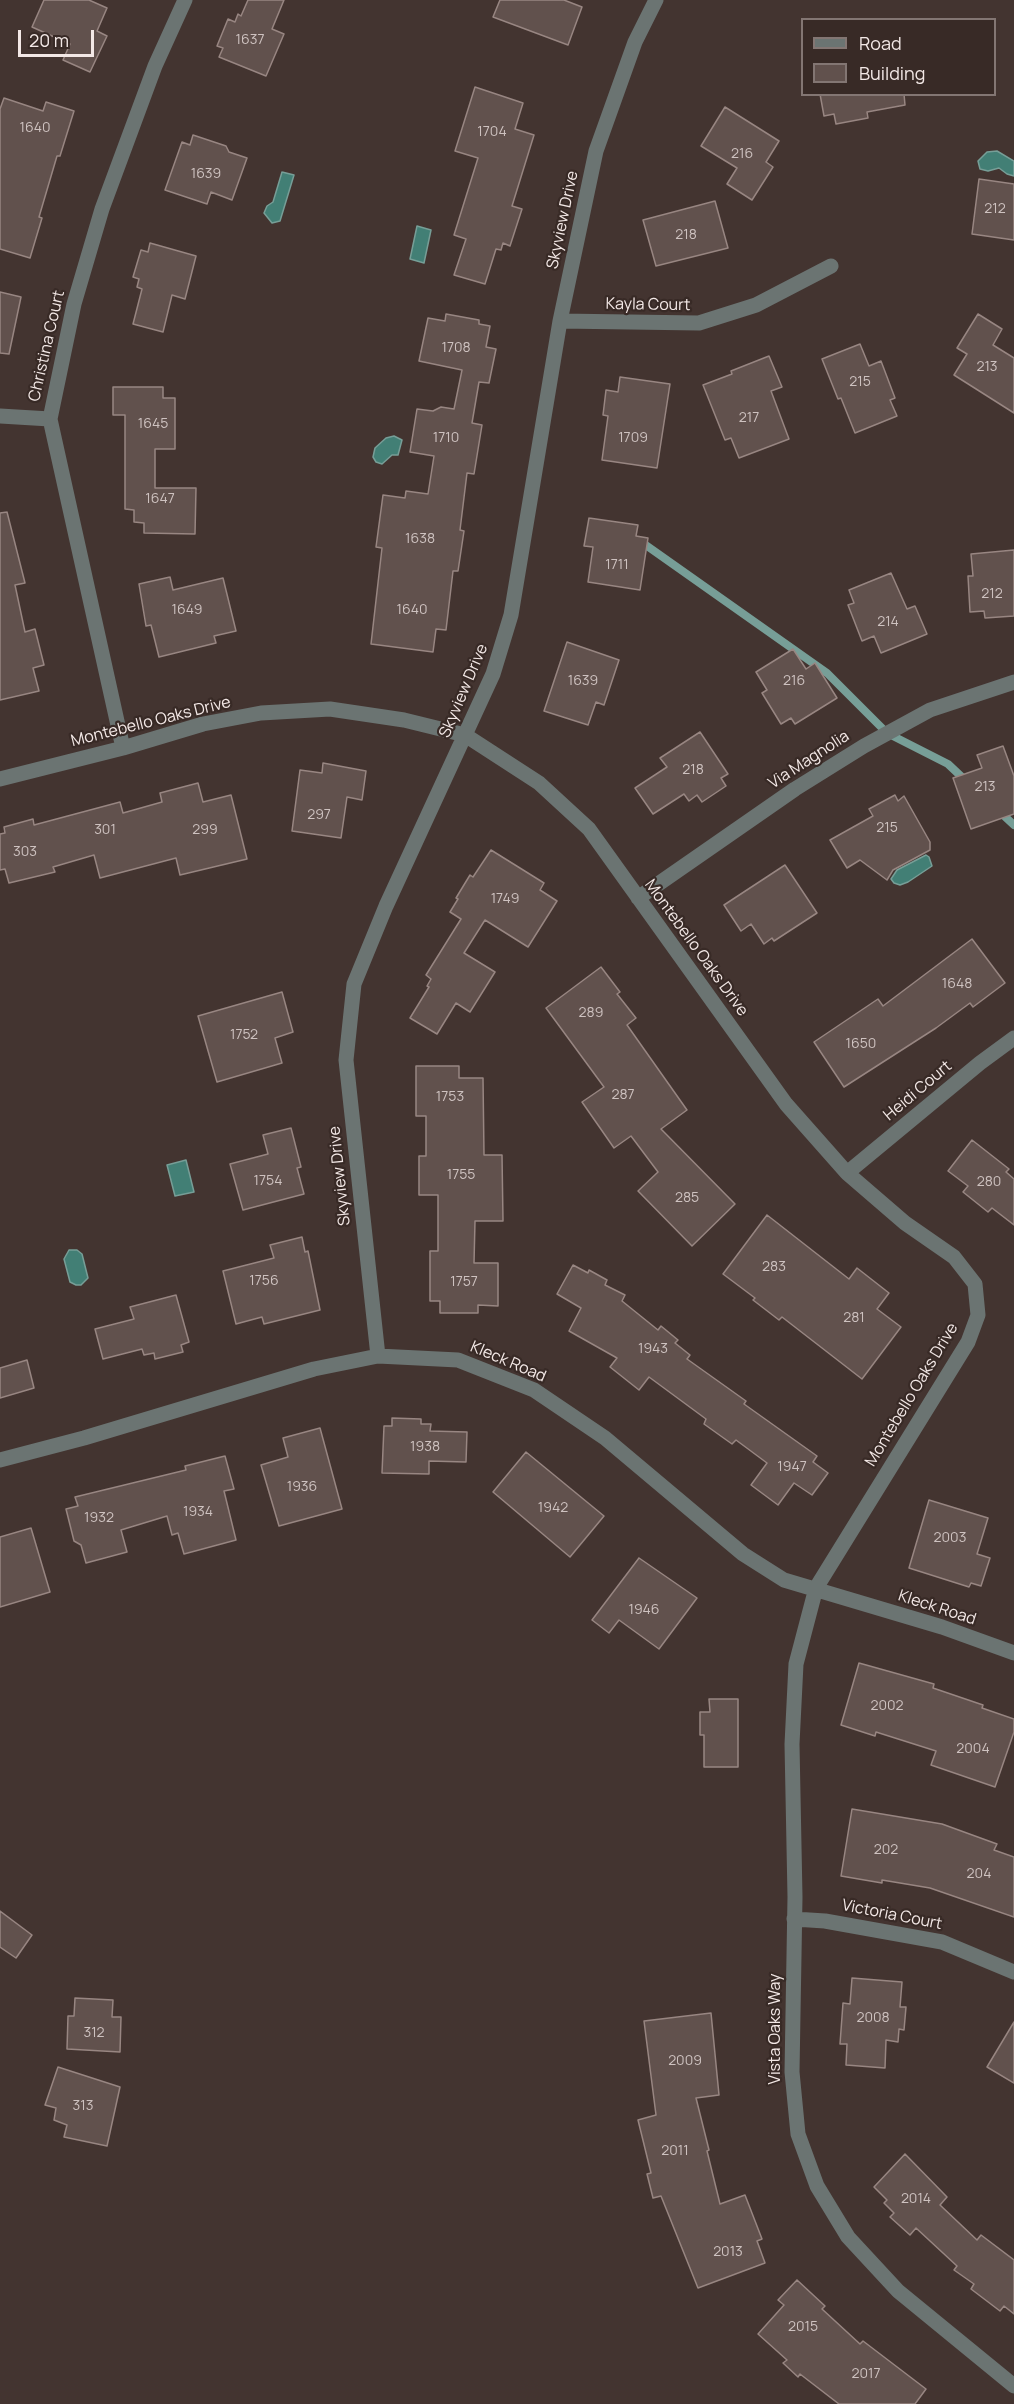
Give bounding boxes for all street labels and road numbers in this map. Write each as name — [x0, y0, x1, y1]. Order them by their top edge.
street label: Skyview Drive — [543, 169, 583, 271]
street label: Christina Court — [25, 289, 69, 403]
street label: Kayla Court — [605, 295, 691, 315]
street label: Skyview Drive — [436, 641, 492, 741]
street label: Montebello Oaks Drive — [69, 693, 233, 751]
street label: Via Magnolia — [765, 727, 853, 793]
street label: Montebello Oaks Drive — [640, 876, 752, 1020]
street label: Heidi Court — [880, 1057, 956, 1125]
street label: Skyview Drive — [325, 1125, 355, 1227]
street label: Montebello Oaks Drive — [862, 1320, 962, 1470]
street label: Kleck Road — [467, 1337, 549, 1387]
street label: Kleck Road — [896, 1586, 978, 1630]
street label: Victoria Court — [840, 1896, 944, 1934]
street label: Vista Oaks Way — [766, 1974, 786, 2084]

